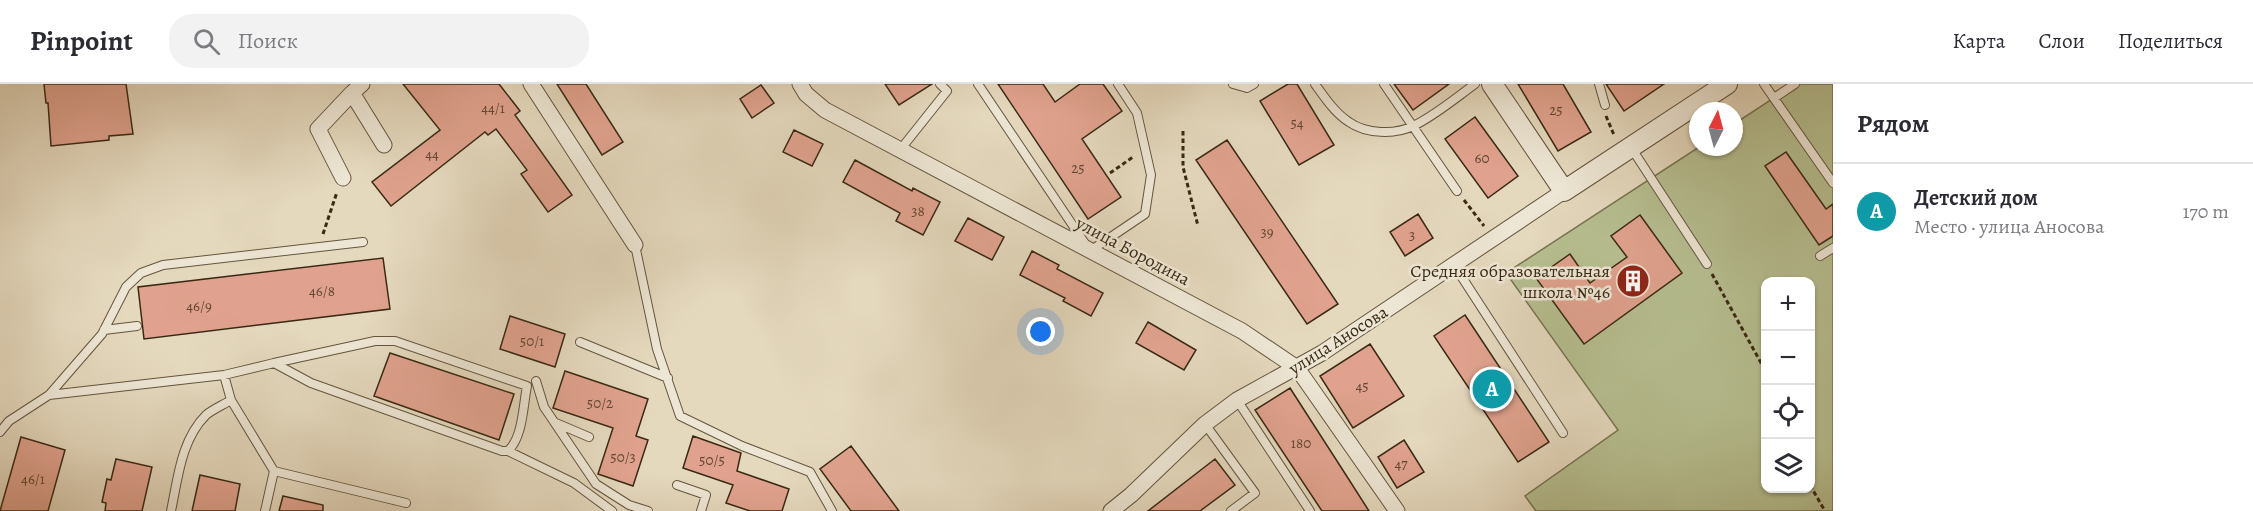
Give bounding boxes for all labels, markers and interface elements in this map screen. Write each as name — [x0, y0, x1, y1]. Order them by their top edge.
search box — [169, 14, 589, 68]
text: Pinpoint — [30, 22, 133, 60]
icon: search — [190, 25, 223, 58]
text: Поиск — [238, 26, 298, 56]
text: Карта — [1952, 27, 2005, 55]
text: Слои — [2038, 27, 2085, 55]
text: Поделиться — [2118, 27, 2223, 55]
house number: 44/1 — [481, 98, 505, 118]
house number: 25 — [1549, 100, 1563, 120]
north arrow — [1689, 102, 1743, 156]
text: Рядом — [1857, 106, 1929, 141]
house number: 54 — [1290, 113, 1304, 133]
house number: 44 — [425, 144, 439, 164]
house number: 60 — [1475, 148, 1489, 168]
house number: 25 — [1071, 158, 1085, 178]
text: Детский дом — [1914, 183, 2038, 213]
text: A — [1870, 198, 1883, 225]
text: 170 m — [2183, 198, 2229, 225]
house number: 38 — [911, 201, 925, 221]
street label: улица Бородина — [1071, 210, 1195, 292]
text: Место · улица Аносова — [1914, 213, 2104, 240]
house number: 39 — [1260, 222, 1274, 242]
house number: 3 — [1409, 225, 1415, 245]
place label: Средняя образовательная школа №46 — [1410, 259, 1610, 304]
building icon: Средняя образовательная школа №46 — [1615, 263, 1651, 299]
map controls — [1761, 277, 1815, 493]
button: + — [1761, 277, 1815, 331]
house number: 46/8 — [309, 281, 335, 301]
house number: 46/9 — [186, 296, 212, 316]
street label: улица Аносова — [1283, 300, 1393, 381]
your location — [1026, 317, 1055, 346]
house number: 50/1 — [520, 331, 544, 351]
button: − — [1761, 331, 1815, 385]
pin: A — [1472, 366, 1512, 412]
house number: 45 — [1355, 376, 1369, 396]
button: locate — [1761, 385, 1815, 439]
house number: 50/2 — [587, 393, 613, 413]
house number: 180 — [1291, 433, 1311, 453]
button: layers — [1761, 439, 1815, 493]
house number: 50/3 — [610, 447, 636, 467]
house number: 50/5 — [699, 450, 725, 470]
house number: 47 — [1394, 454, 1408, 474]
house number: 46/1 — [21, 469, 45, 489]

